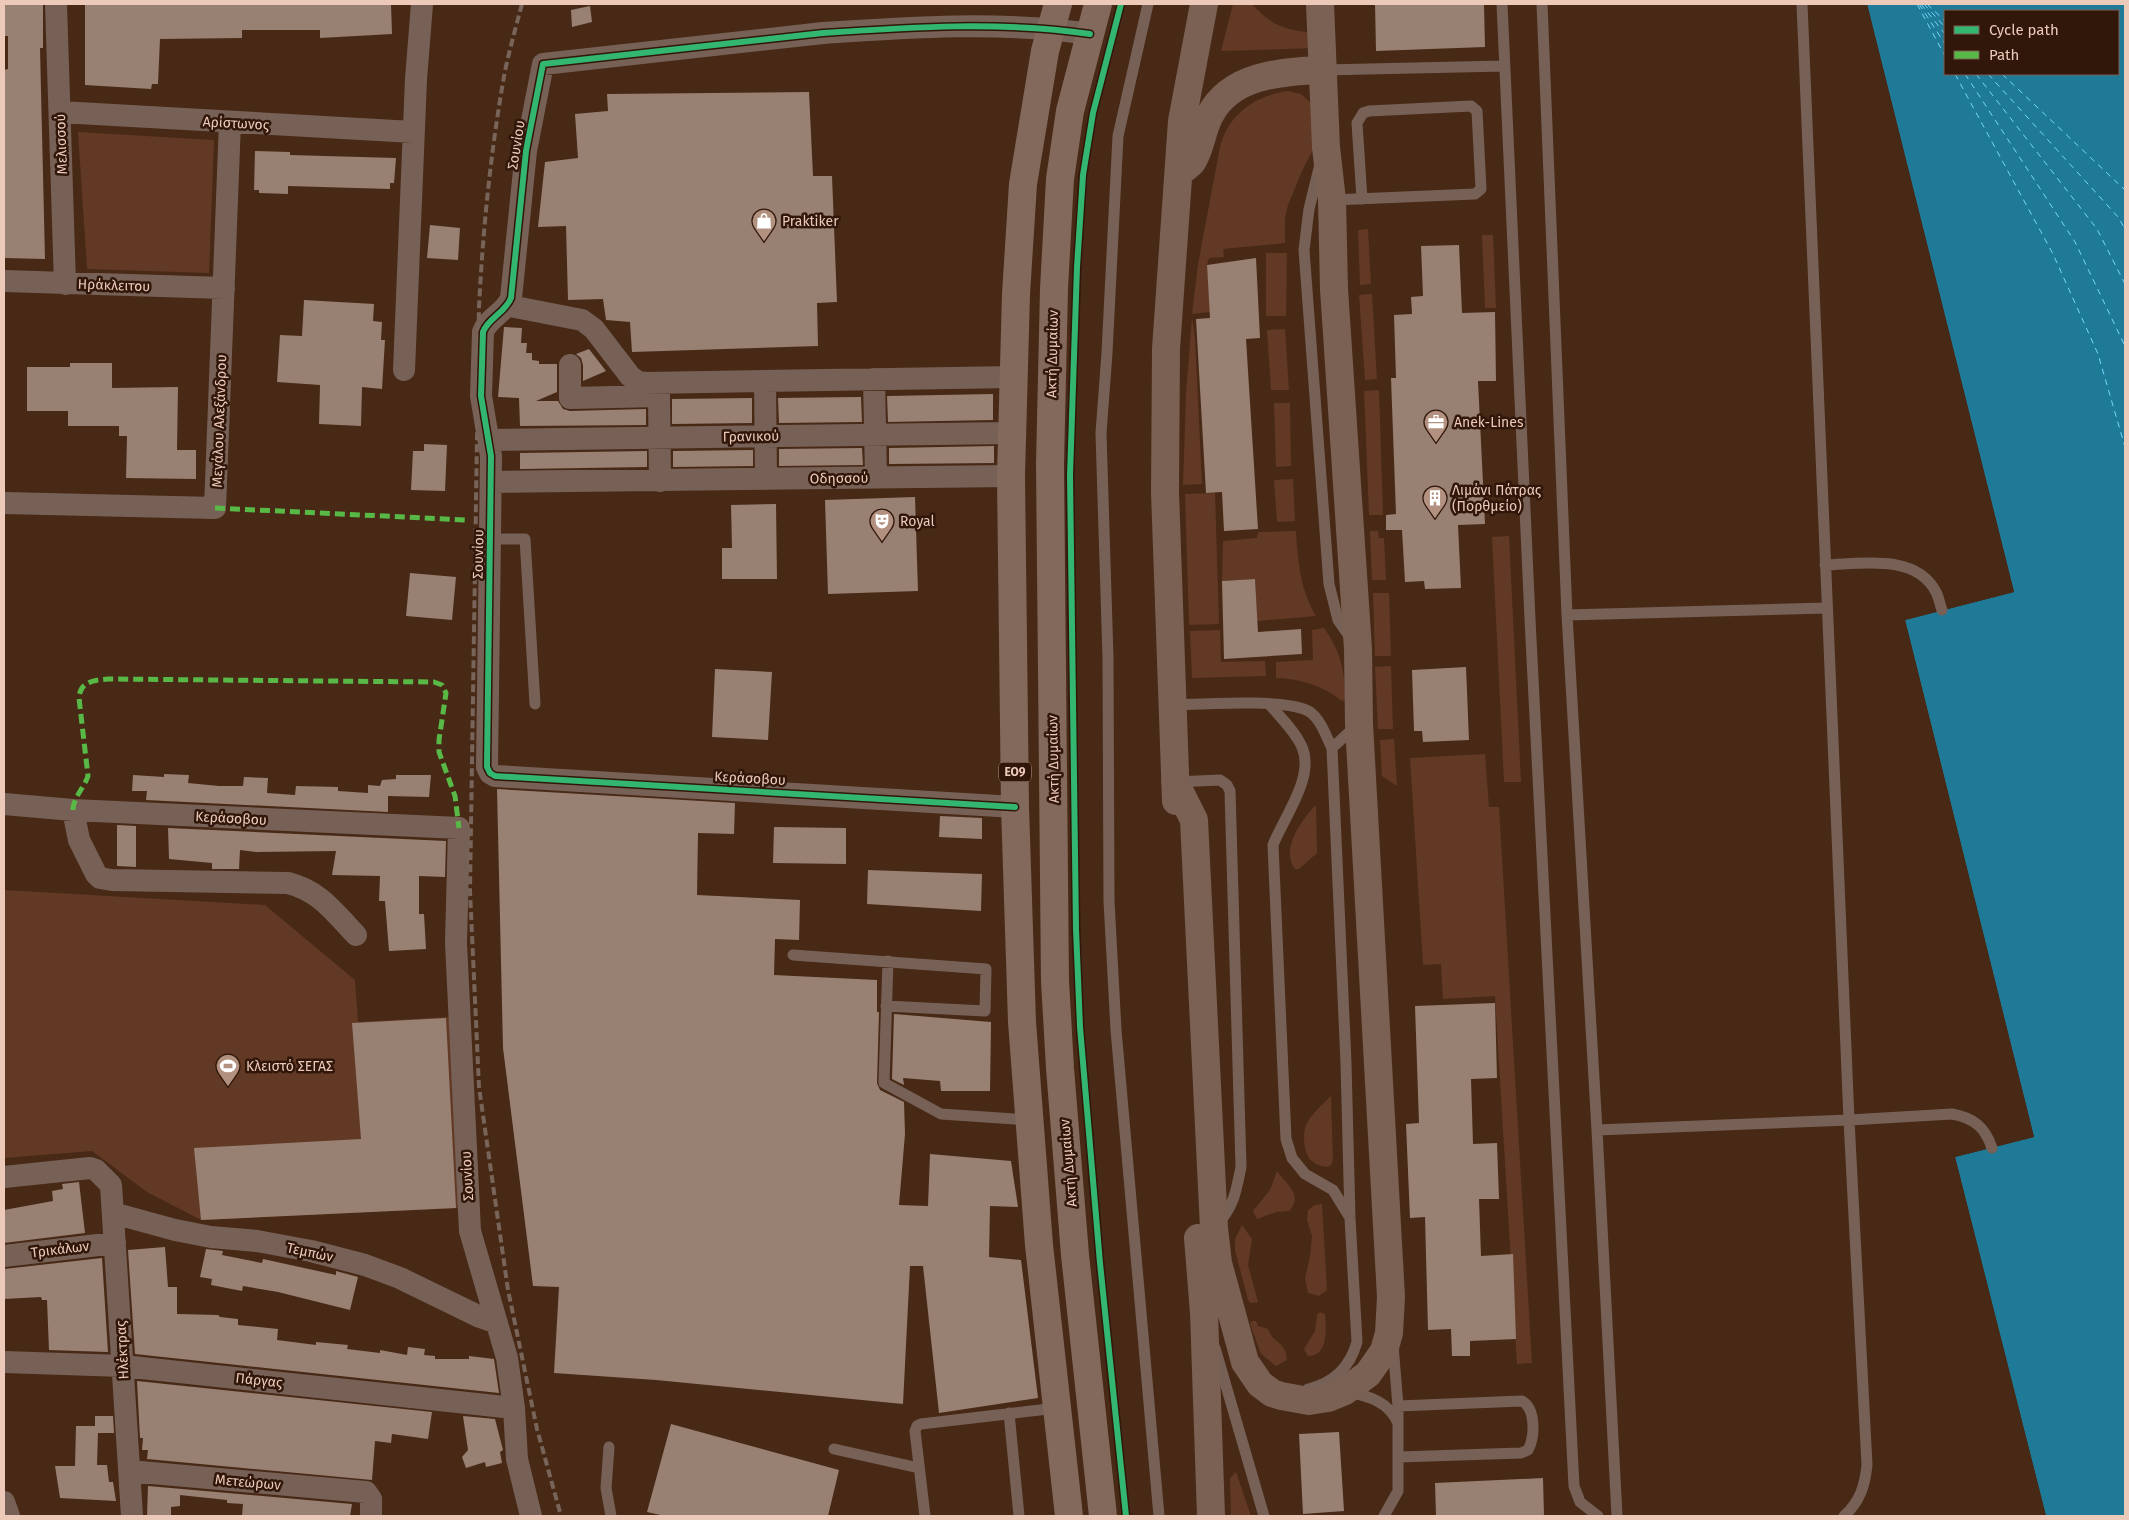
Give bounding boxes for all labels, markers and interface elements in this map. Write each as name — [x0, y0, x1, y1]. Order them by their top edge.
legend — [1944, 10, 2119, 75]
text: Cycle path — [1989, 21, 2059, 39]
text: Path — [1989, 46, 2019, 64]
street label: Μελισσού — [52, 113, 71, 175]
street label: Αρίστωνος — [202, 113, 270, 134]
street label: Σουνίου — [504, 119, 529, 171]
shop icon: Praktiker — [751, 208, 777, 242]
place label: Praktiker — [782, 213, 839, 230]
street label: Ηράκλειτου — [77, 276, 151, 295]
street label: Ακτή Δυμαίων — [1043, 310, 1062, 398]
street label: Μεγάλου Αλεξάνδρου — [209, 354, 230, 488]
office icon: Anek-Lines — [1423, 409, 1449, 443]
place label: Anek-Lines — [1454, 414, 1524, 431]
street label: Γρανικού — [723, 428, 779, 445]
street label: Οδησσού — [810, 469, 869, 488]
place label: Λιμάνι Πάτρας (Πορθμείο) — [1452, 482, 1542, 515]
building icon: Λιμάνι Πάτρας (Πορθμείο) — [1422, 485, 1448, 519]
theatre icon: Royal — [869, 508, 895, 542]
place label: Royal — [900, 513, 935, 530]
street label: Σουνίου — [470, 529, 487, 579]
street label: Ακτή Δυμαίων — [1044, 715, 1063, 803]
road number: ΕΟ9 — [999, 762, 1031, 782]
street label: Κεράσοβου — [714, 768, 786, 789]
street label: Κεράσοβου — [195, 808, 267, 829]
sports icon: Κλειστό ΣΕΓΑΣ — [215, 1053, 241, 1087]
place label: Κλειστό ΣΕΓΑΣ — [246, 1058, 333, 1075]
street label: Ακτή Δυμαίων — [1056, 1118, 1081, 1208]
street label: Σουνίου — [458, 1151, 477, 1201]
street label: Τρικάλων — [30, 1237, 90, 1262]
street label: Τεμπών — [285, 1239, 335, 1266]
street label: Ηλέκτρας — [112, 1319, 133, 1380]
street label: Πάργας — [235, 1370, 284, 1391]
street label: Μετεώρων — [214, 1471, 282, 1494]

